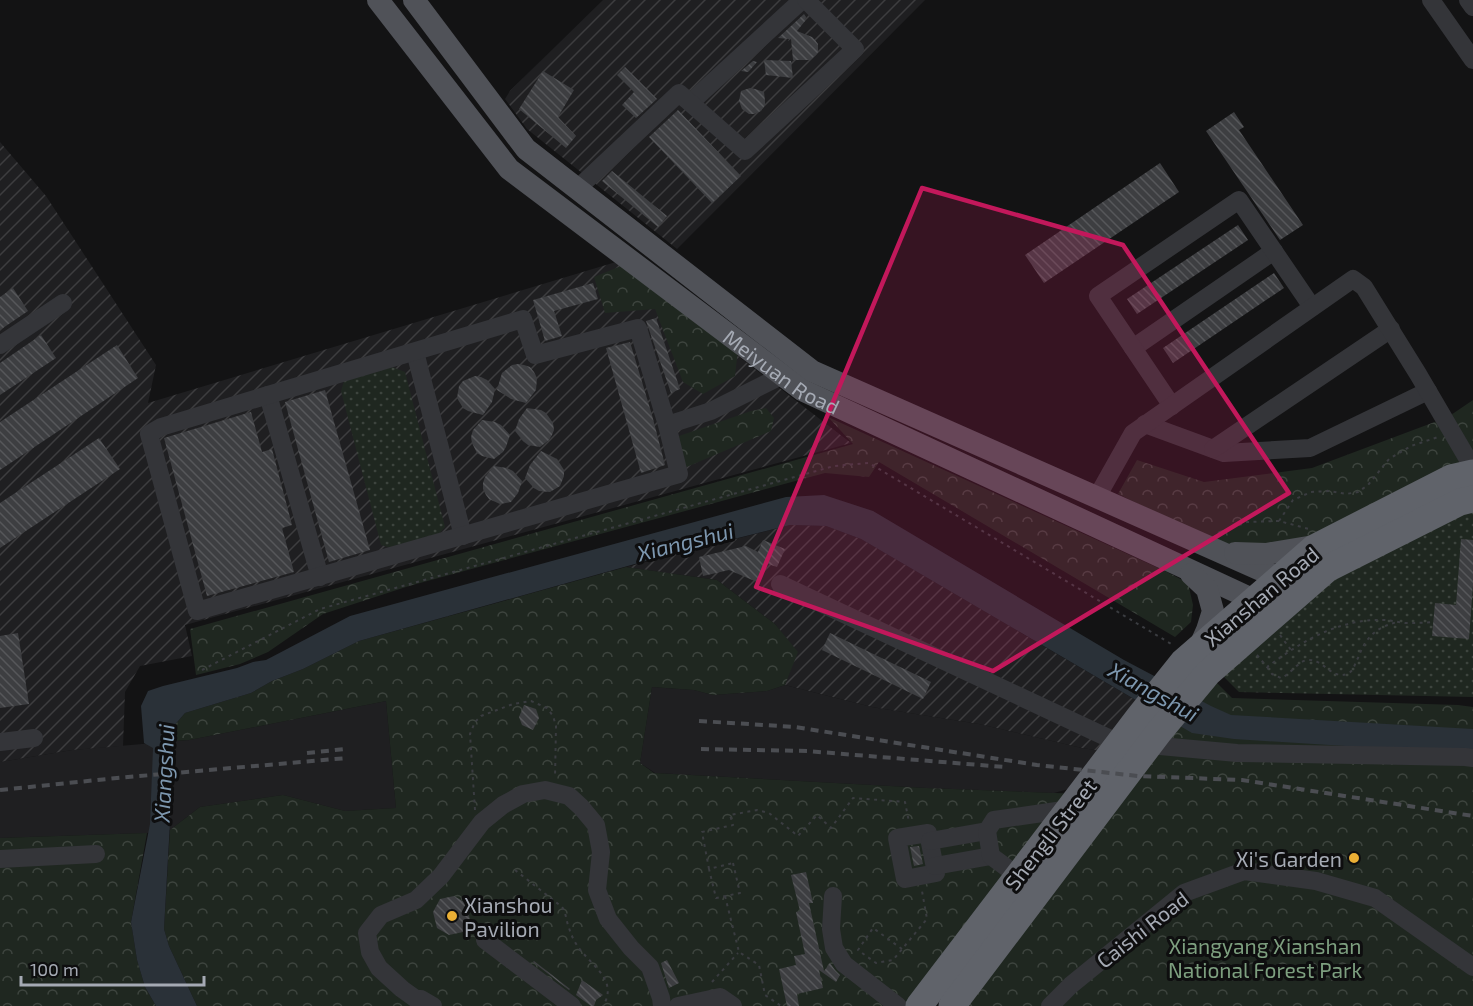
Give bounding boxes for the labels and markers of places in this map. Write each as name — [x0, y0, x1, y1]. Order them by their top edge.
place label: Xi's Garden — [1236, 846, 1342, 871]
marker: Xi's Garden — [1347, 851, 1361, 865]
place label: Xianshou Pavilion — [464, 892, 553, 941]
marker: Xianshou Pavilion — [445, 909, 459, 923]

